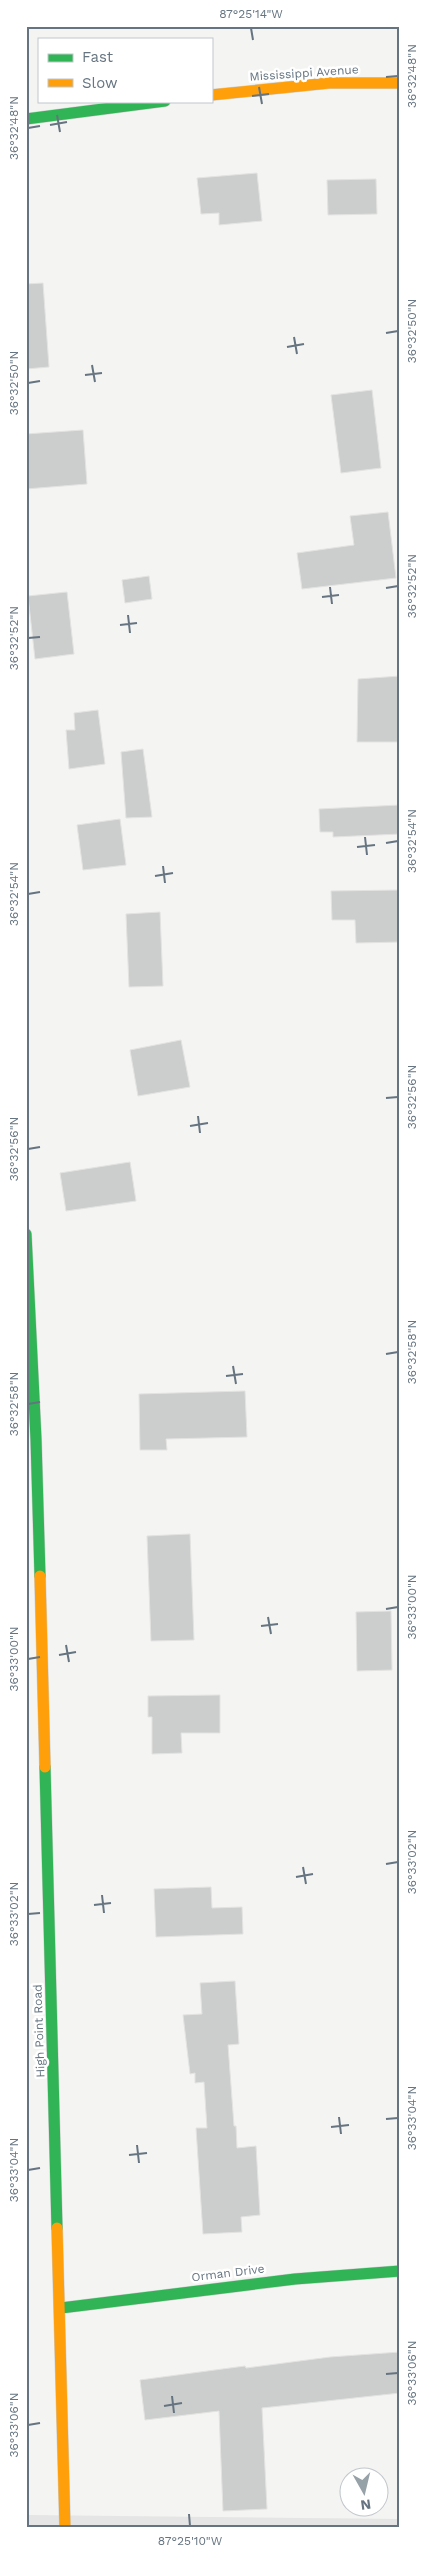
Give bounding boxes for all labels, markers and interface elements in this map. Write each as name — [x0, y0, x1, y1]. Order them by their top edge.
text: 87°25'14"W — [219, 7, 283, 21]
legend — [38, 38, 212, 102]
text: 36°32'48"N — [405, 44, 419, 108]
text: Fast — [82, 48, 114, 66]
street label: Mississippi Avenue — [249, 62, 359, 84]
text: Slow — [82, 74, 118, 92]
text: 36°32'48"N — [7, 96, 21, 160]
text: 36°32'50"N — [405, 299, 419, 363]
text: 36°32'50"N — [7, 351, 21, 415]
text: 36°32'52"N — [405, 554, 419, 618]
text: 36°32'52"N — [7, 606, 21, 670]
text: 36°32'54"N — [405, 809, 419, 873]
text: 36°32'54"N — [7, 862, 21, 926]
text: 36°32'56"N — [405, 1065, 419, 1129]
text: 36°32'56"N — [7, 1117, 21, 1181]
text: 36°32'58"N — [405, 1320, 419, 1384]
text: 36°32'58"N — [7, 1372, 21, 1436]
text: 36°33'00"N — [405, 1574, 419, 1640]
text: 36°33'00"N — [7, 1626, 21, 1692]
text: 36°33'02"N — [405, 1830, 419, 1894]
text: 36°33'02"N — [7, 1882, 21, 1946]
street label: High Point Road — [30, 1984, 48, 2078]
text: 36°33'04"N — [405, 2086, 419, 2150]
text: 36°33'04"N — [7, 2138, 21, 2202]
street label: Orman Drive — [191, 2262, 265, 2284]
text: 36°33'06"N — [405, 2340, 419, 2406]
text: 36°33'06"N — [7, 2392, 21, 2458]
north arrow — [338, 2466, 388, 2516]
text: N — [360, 2496, 372, 2514]
text: 87°25'10"W — [158, 2534, 223, 2548]

